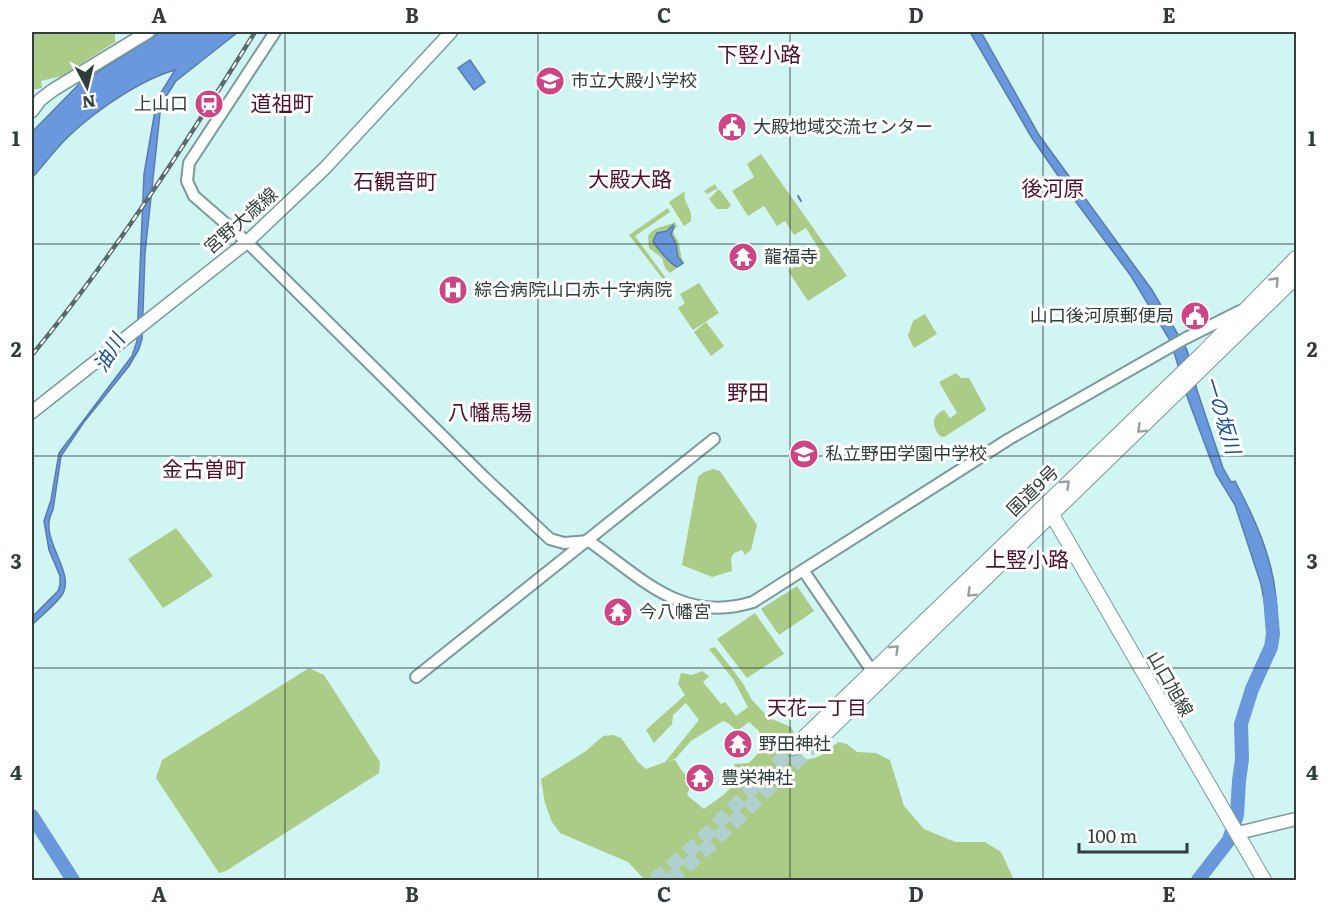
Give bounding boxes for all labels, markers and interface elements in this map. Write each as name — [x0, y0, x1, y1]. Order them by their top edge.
text: A — [151, 0, 167, 29]
text: B — [405, 0, 419, 29]
text: C — [657, 0, 671, 29]
text: D — [908, 0, 924, 29]
text: E — [1162, 0, 1176, 29]
district label: 下竪小路 — [717, 37, 801, 68]
north arrow — [57, 57, 117, 117]
school or university icon: 市立大殿小学校 — [534, 65, 566, 97]
place label: 市立大殿小学校 — [571, 66, 697, 93]
district label: 道祖町 — [251, 86, 314, 117]
station icon: 上山口 — [193, 88, 225, 120]
place label: 上山口 — [134, 89, 188, 116]
text: N — [81, 90, 97, 116]
public building icon: 大殿地域交流センター — [716, 111, 748, 143]
place label: 大殿地域交流センター — [753, 112, 933, 139]
text: 1 — [12, 122, 20, 152]
text: 1 — [1308, 122, 1316, 152]
district label: 大殿大路 — [588, 162, 672, 193]
district label: 石観音町 — [353, 164, 437, 195]
district label: 後河原 — [1022, 171, 1085, 202]
street label: 宮野大歳線 — [197, 180, 283, 260]
temple icon: 龍福寺 — [727, 241, 759, 273]
place label: 龍福寺 — [764, 242, 818, 269]
hospital icon: 綜合病院山口赤十字病院 — [437, 274, 469, 306]
place label: 綜合病院山口赤十字病院 — [474, 275, 672, 302]
one-way arrow — [1268, 277, 1279, 287]
public building icon: 山口後河原郵便局 — [1179, 300, 1211, 332]
place label: 山口後河原郵便局 — [1030, 301, 1174, 328]
water label: 油川 — [84, 325, 131, 377]
text: 2 — [11, 333, 22, 363]
text: 2 — [1307, 333, 1318, 363]
water label: 一の坂川 — [1198, 372, 1251, 459]
district label: 野田 — [727, 375, 769, 406]
district label: 八幡馬場 — [448, 395, 532, 426]
one-way arrow — [1137, 421, 1148, 432]
school or university icon: 私立野田学園中学校 — [788, 438, 820, 470]
place label: 私立野田学園中学校 — [825, 439, 987, 466]
district label: 金古曽町 — [162, 452, 246, 483]
street label: 国道9号 — [1000, 458, 1064, 522]
one-way arrow — [1059, 481, 1070, 492]
district label: 上竪小路 — [985, 542, 1069, 573]
text: 3 — [10, 545, 22, 575]
text: 3 — [1306, 545, 1318, 575]
one-way arrow — [967, 586, 978, 597]
temple icon: 今八幡宮 — [602, 596, 634, 628]
place label: 今八幡宮 — [639, 597, 711, 624]
one-way arrow — [888, 645, 899, 656]
street label: 山口旭線 — [1142, 645, 1201, 721]
district label: 天花一丁目 — [767, 691, 867, 721]
temple icon: 野田神社 — [722, 728, 754, 760]
place label: 野田神社 — [759, 729, 831, 756]
text: 4 — [10, 756, 22, 786]
text: 4 — [1306, 756, 1318, 786]
temple icon: 豊栄神社 — [684, 762, 716, 794]
place label: 豊栄神社 — [721, 763, 793, 790]
scale bar — [1079, 816, 1187, 854]
text: 100 m — [1088, 822, 1137, 849]
text: A — [151, 878, 167, 908]
text: B — [405, 878, 419, 908]
text: C — [657, 878, 671, 908]
text: D — [908, 878, 924, 908]
text: E — [1162, 878, 1176, 908]

